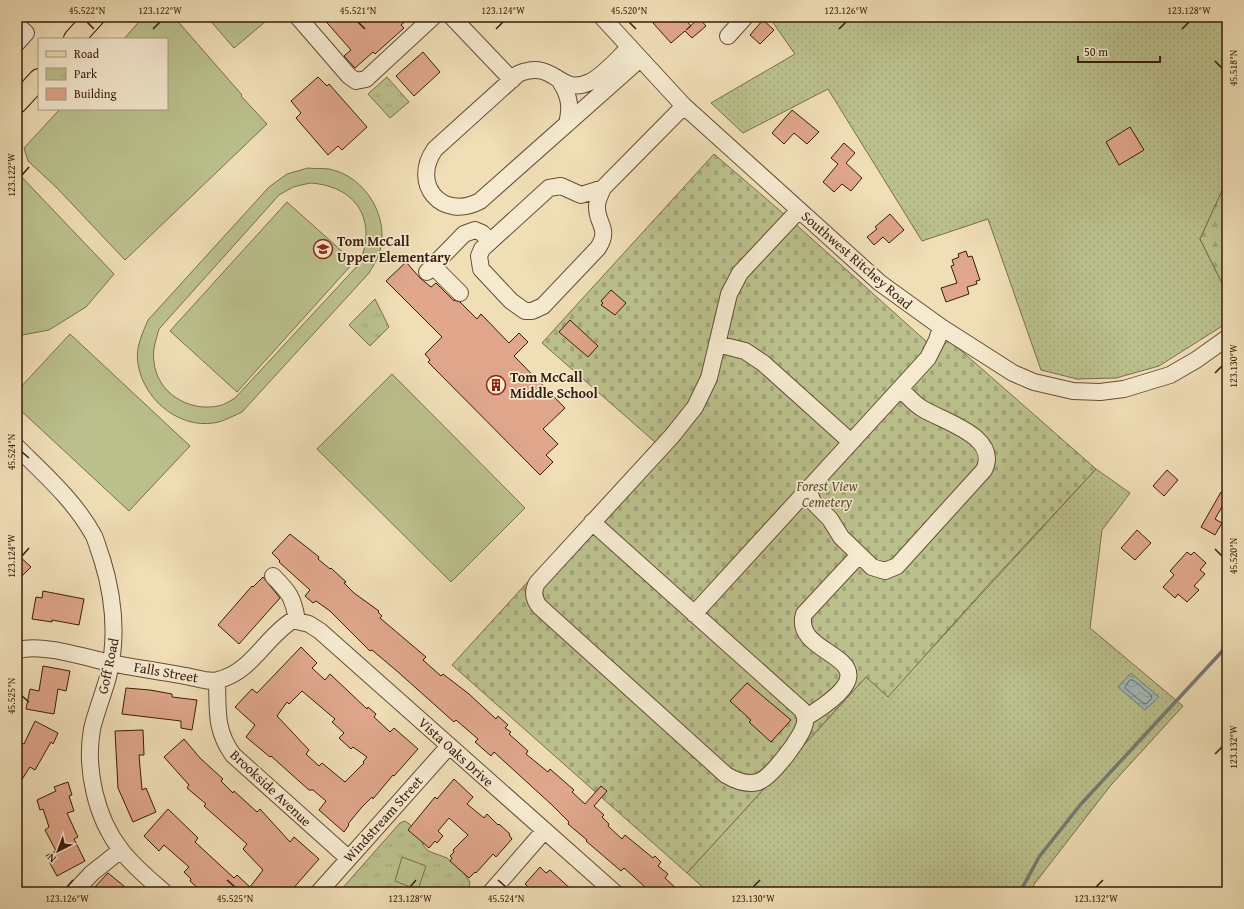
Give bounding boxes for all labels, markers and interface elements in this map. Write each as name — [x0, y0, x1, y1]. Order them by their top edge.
text: 45.522°N — [69, 3, 106, 18]
text: 123.122°W — [138, 3, 182, 18]
text: 45.521°N — [340, 3, 377, 18]
text: 123.124°W — [481, 3, 525, 18]
text: 45.520°N — [611, 3, 648, 18]
text: 123.126°W — [824, 3, 868, 18]
text: 123.128°W — [1167, 3, 1211, 18]
legend — [38, 38, 168, 110]
scale bar — [1078, 38, 1160, 64]
text: 50 m — [1084, 43, 1108, 60]
text: Road — [74, 45, 100, 62]
text: 45.518°N — [1226, 49, 1241, 86]
text: Park — [74, 65, 98, 82]
text: Building — [74, 85, 117, 102]
text: 123.122°W — [4, 153, 19, 197]
street label: Southwest Ritchey Road — [797, 206, 917, 314]
place label: Tom McCall Upper Elementary — [337, 231, 452, 267]
school or university icon: Tom McCall Upper Elementary — [312, 238, 334, 260]
text: 123.130°W — [1226, 344, 1241, 388]
place label: Tom McCall Middle School — [510, 367, 599, 403]
building icon: Tom McCall Middle School — [485, 374, 507, 396]
text: 45.524°N — [4, 433, 19, 470]
park label: Forest View Cemetery — [795, 476, 858, 512]
text: 123.124°W — [4, 534, 19, 578]
text: 45.520°N — [1226, 537, 1241, 574]
street label: Goff Road — [92, 636, 124, 696]
street label: Falls Street — [132, 657, 200, 687]
text: 45.525°N — [4, 677, 19, 714]
street label: Vista Oaks Drive — [414, 713, 499, 792]
text: 123.132°W — [1226, 725, 1241, 769]
street label: Brookside Avenue — [226, 745, 316, 831]
street label: Windstream Street — [339, 771, 427, 867]
north arrow — [38, 831, 78, 871]
text: N — [43, 850, 59, 867]
text: 123.126°W — [45, 891, 89, 906]
text: 45.525°N — [217, 891, 254, 906]
text: 123.128°W — [388, 891, 432, 906]
text: 45.524°N — [488, 891, 525, 906]
text: 123.130°W — [731, 891, 775, 906]
text: 123.132°W — [1074, 891, 1118, 906]

